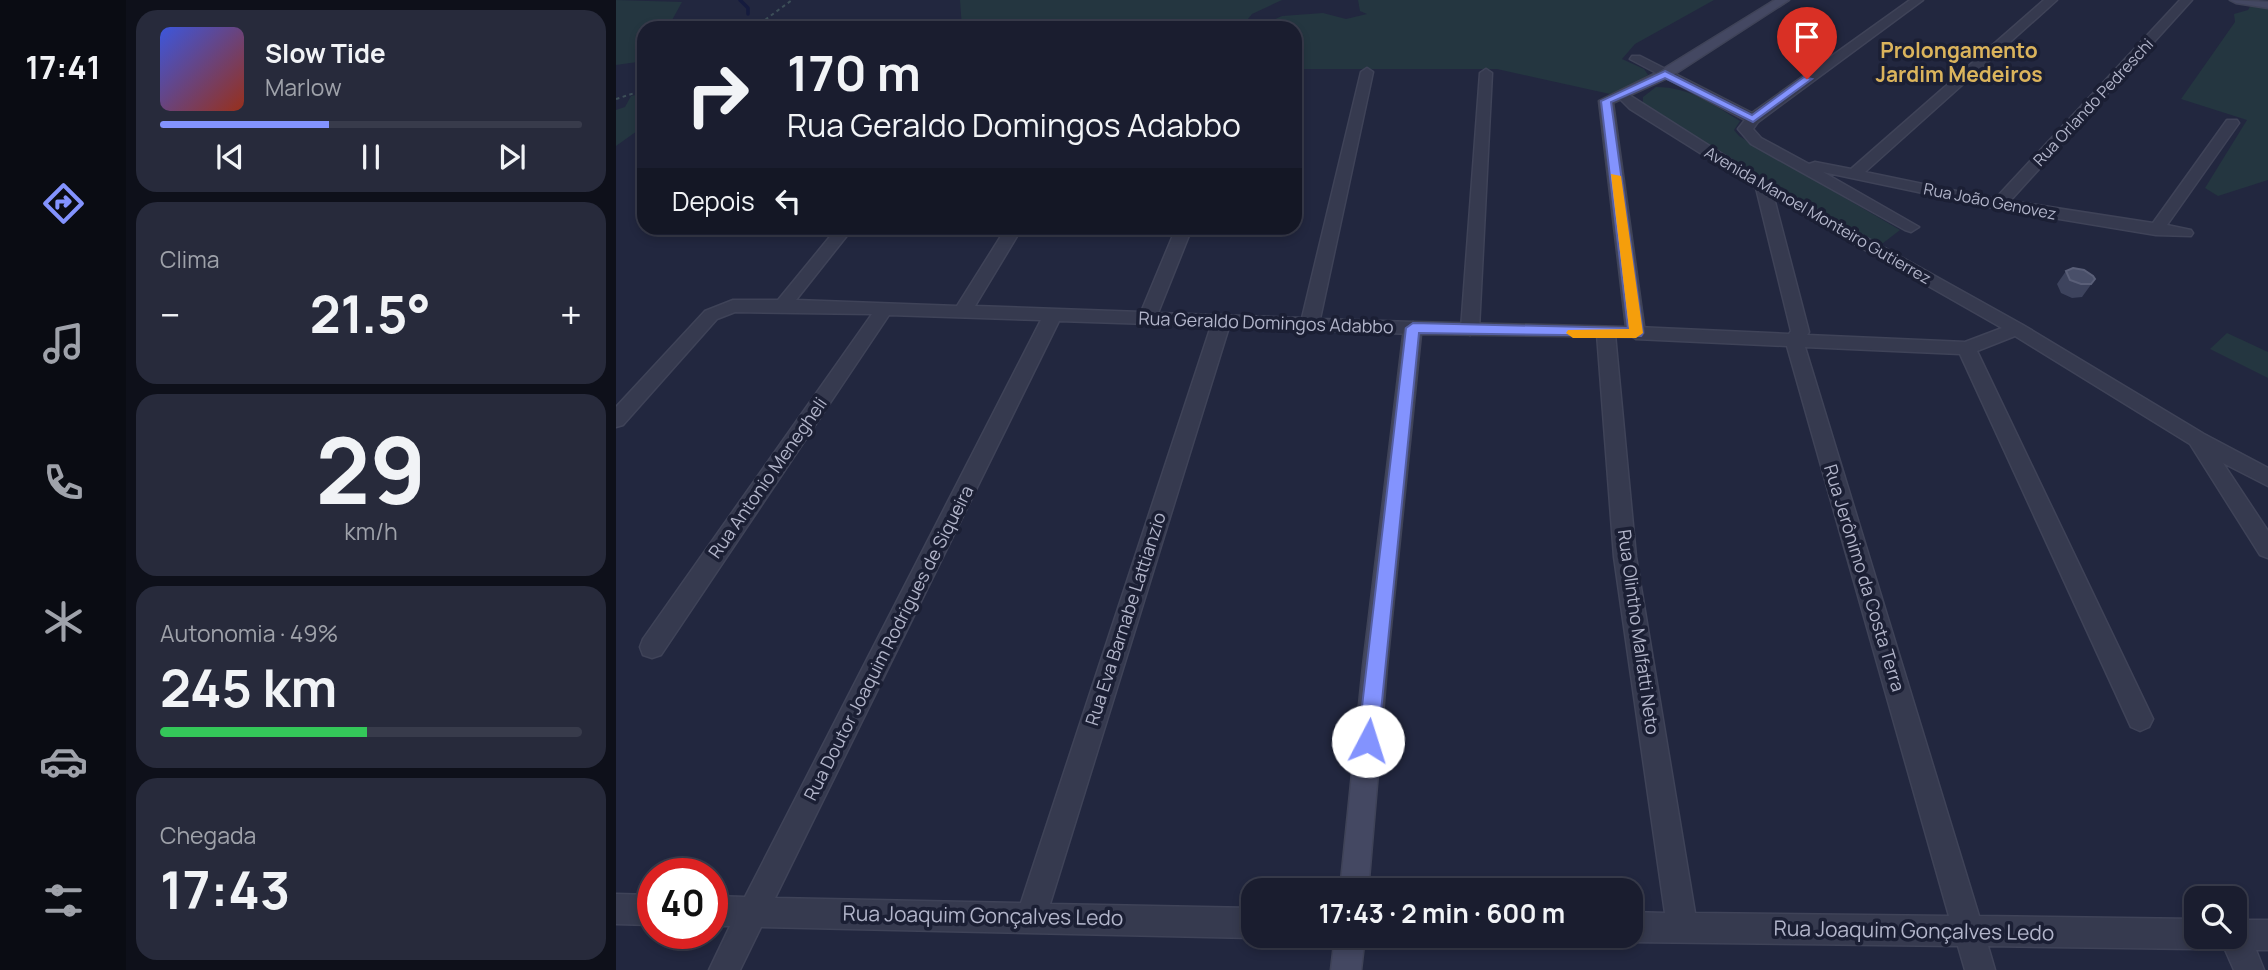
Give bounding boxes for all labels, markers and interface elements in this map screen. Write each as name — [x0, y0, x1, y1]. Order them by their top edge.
pin — [1777, 7, 1837, 79]
icon: arrive — [1788, 18, 1826, 56]
street label: Rua Orlando Pedreschi — [2028, 33, 2158, 171]
text: Slow Tide — [265, 35, 386, 71]
district label: Prolongamento Jardim Medeiros — [1875, 36, 2043, 88]
text: 170 m — [787, 39, 921, 106]
text: 17:41 — [25, 45, 101, 89]
icon: right — [672, 49, 763, 140]
text: Marlow — [265, 71, 342, 103]
text: Rua Geraldo Domingos Adabbo — [787, 103, 1241, 147]
icon: previous — [211, 138, 249, 176]
icon: pause — [352, 138, 390, 176]
icon: next — [493, 138, 531, 176]
street label: Avenida Manoel Monteiro Gutierrez — [1701, 141, 1935, 289]
street label: Rua João Genovez — [1922, 177, 2058, 225]
icon: directions — [39, 179, 88, 228]
icon: left — [769, 182, 807, 220]
text: Depois — [672, 183, 755, 219]
text: Clima — [160, 243, 219, 275]
text: 21.5° — [310, 278, 431, 349]
text: − — [160, 288, 181, 340]
text: + — [560, 288, 582, 340]
street label: Rua Geraldo Domingos Adabbo — [1138, 306, 1394, 338]
icon: music — [39, 319, 88, 368]
street label: Rua Antonio Menegheli — [703, 392, 832, 563]
text: 29 — [316, 407, 426, 531]
icon: phone — [39, 458, 88, 507]
street label: Rua Jerônimo da Costa Terra — [1819, 461, 1911, 694]
street label: Rua Doutor Joaquim Rodrigues de Siqueira — [798, 481, 978, 804]
street label: Rua Eva Barnabe Lattianzio — [1079, 509, 1171, 728]
text: km/h — [344, 515, 398, 547]
street label: Rua Olintho Malfatti Neto — [1613, 528, 1665, 736]
icon: climate — [39, 597, 88, 646]
text: Autonomia · 49% — [160, 617, 338, 649]
text: 245 km — [160, 652, 337, 723]
position arrow — [1331, 704, 1405, 778]
icon: car — [39, 737, 88, 786]
text: Chegada — [160, 819, 256, 851]
text: 17:43 — [160, 854, 290, 925]
speed limit sign: 40 — [637, 858, 728, 949]
icon: filters — [39, 876, 88, 925]
map controls — [2184, 886, 2247, 949]
button: search — [2184, 886, 2247, 949]
text: 17:43 · 2 min · 600 m — [1319, 895, 1565, 931]
street label: Rua Joaquim Gonçalves Ledo — [842, 899, 1124, 931]
street label: Rua Joaquim Gonçalves Ledo — [1773, 914, 2055, 946]

